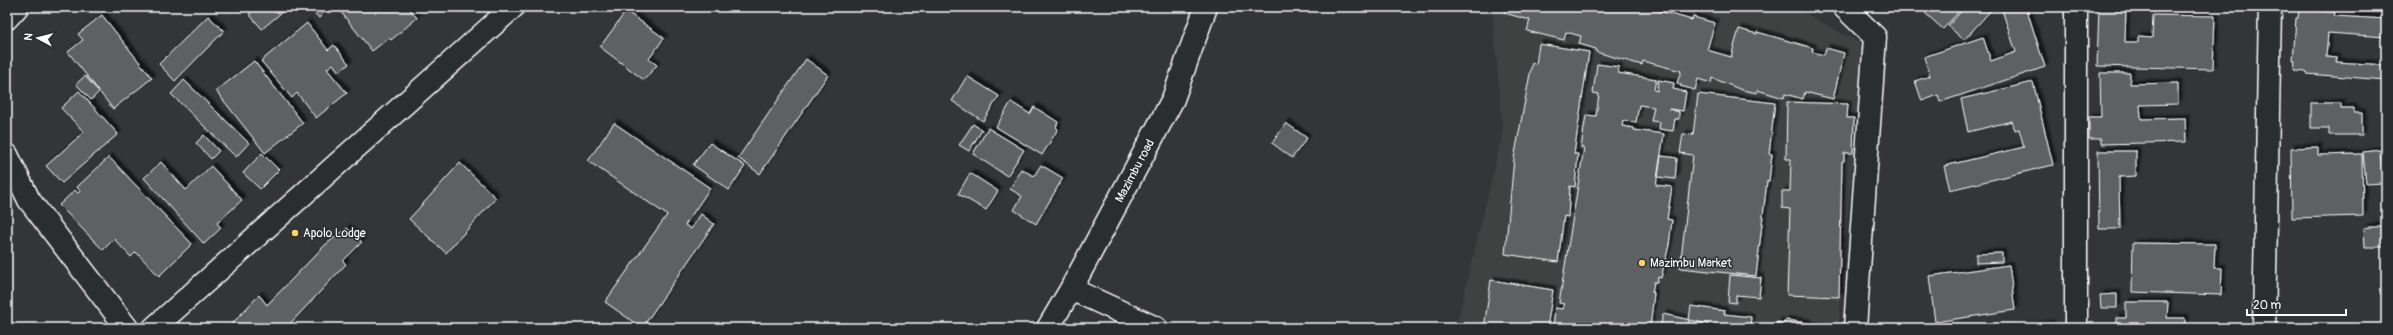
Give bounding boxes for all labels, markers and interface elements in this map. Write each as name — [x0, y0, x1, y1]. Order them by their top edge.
north arrow — [18, 18, 58, 58]
text: N — [22, 32, 36, 41]
street label: Mazimbu road — [1112, 137, 1158, 205]
place label: Apolo Lodge — [303, 226, 366, 241]
marker: Apolo Lodge — [290, 228, 300, 238]
place label: Mazimbu Market — [1650, 256, 1732, 271]
marker: Mazimbu Market — [1637, 258, 1647, 268]
scale bar — [2247, 291, 2346, 317]
text: 20 m — [2253, 298, 2282, 313]

